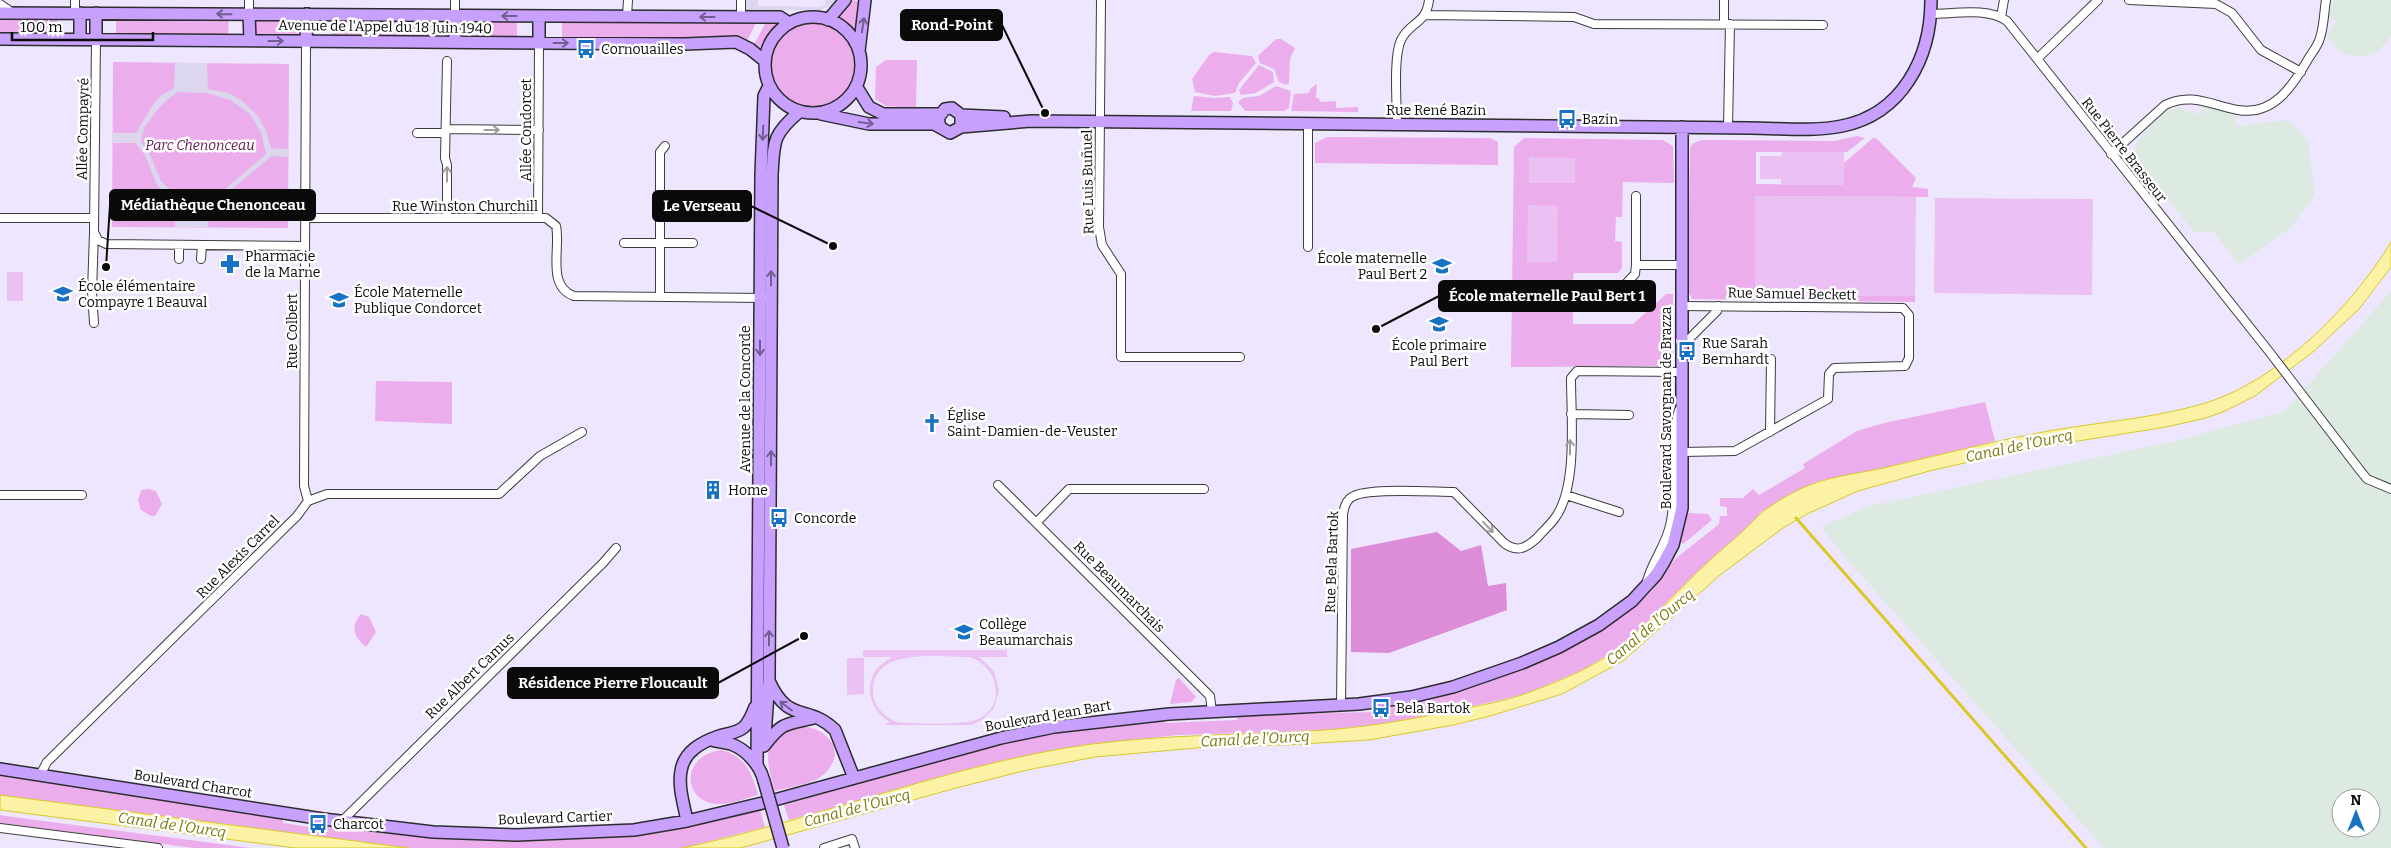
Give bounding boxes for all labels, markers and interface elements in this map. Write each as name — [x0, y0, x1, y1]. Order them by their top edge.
one-way arrow — [217, 9, 233, 19]
scale bar — [12, 10, 154, 42]
callout: Rond-Point — [901, 10, 1002, 40]
one-way arrow — [502, 11, 518, 21]
one-way arrow — [699, 12, 716, 22]
text: Rond-Point — [911, 16, 993, 34]
street label: Avenue de l'Appel du 18 Juin 1940 — [278, 17, 492, 37]
text: 100 m — [20, 18, 63, 36]
one-way arrow — [858, 18, 868, 34]
one-way arrow — [268, 36, 284, 46]
one-way arrow — [552, 38, 569, 48]
bus stop icon: Cornouailles — [575, 38, 597, 60]
place label: Cornouailles — [601, 41, 684, 58]
street label: Allée Compayré — [74, 78, 92, 180]
street label: Allée Condorcet — [518, 78, 535, 182]
street label: Rue Pierre Brasseur — [2078, 94, 2170, 206]
street label: Rue René Bazin — [1386, 102, 1486, 119]
bus stop icon: Bazin — [1556, 108, 1578, 130]
place label: Bazin — [1582, 111, 1618, 128]
one-way arrow — [858, 118, 874, 128]
one-way arrow — [484, 125, 500, 134]
one-way arrow — [758, 125, 767, 141]
street label: Rue Luis Buñuel — [1079, 130, 1097, 234]
park label: Parc Chenonceau — [145, 137, 255, 154]
one-way arrow — [442, 166, 452, 182]
callout: Médiathèque Chenonceau — [110, 190, 315, 220]
callout: Le Verseau — [653, 191, 751, 221]
text: Médiathèque Chenonceau — [121, 196, 306, 214]
text: Le Verseau — [663, 197, 741, 215]
street label: Rue Winston Churchill — [392, 198, 538, 215]
place label: Pharmacie de la Marne — [245, 248, 320, 281]
place label: École maternelle Paul Bert 2 — [1317, 249, 1427, 283]
pharmacy icon: Pharmacie de la Marne — [219, 253, 241, 275]
school or university icon: École maternelle Paul Bert 2 — [1431, 255, 1453, 277]
one-way arrow — [767, 270, 776, 286]
place label: École élémentaire Compayre 1 Beauval — [78, 277, 207, 311]
callout: École maternelle Paul Bert 1 — [1439, 281, 1655, 311]
school or university icon: École élémentaire Compayre 1 Beauval — [52, 283, 74, 305]
place label: École Maternelle Publique Condorcet — [354, 283, 482, 317]
street label: Rue Samuel Beckett — [1727, 284, 1857, 304]
text: École maternelle Paul Bert 1 — [1449, 287, 1646, 305]
school or university icon: École Maternelle Publique Condorcet — [328, 289, 350, 311]
street label: Rue Colbert — [284, 293, 301, 369]
street label: Boulevard Savorgnan de Brazza — [1658, 306, 1675, 510]
school or university icon: École primaire Paul Bert — [1428, 313, 1450, 335]
street label: Avenue de la Concorde — [737, 325, 754, 473]
place label: Rue Sarah Bernhardt — [1702, 335, 1769, 368]
place label: École primaire Paul Bert — [1391, 336, 1487, 370]
one-way arrow — [755, 340, 765, 356]
bus stop icon: Rue Sarah Bernhardt — [1676, 340, 1698, 362]
place label: Église Saint-Damien-de-Veuster — [947, 406, 1117, 440]
church icon: Église Saint-Damien-de-Veuster — [921, 412, 943, 434]
water label: Canal de l'Ourcq — [1964, 426, 2074, 466]
one-way arrow — [1565, 439, 1575, 455]
one-way arrow — [766, 450, 776, 466]
building icon: Home — [702, 479, 724, 501]
place label: Home — [728, 482, 768, 499]
bus stop icon: Concorde — [768, 507, 790, 529]
place label: Concorde — [794, 510, 856, 527]
street label: Rue Bela Bartok — [1322, 510, 1342, 613]
street label: Rue Alexis Carrel — [193, 512, 283, 602]
one-way arrow — [1482, 521, 1494, 533]
street label: Rue Beaumarchais — [1070, 538, 1168, 636]
water label: Canal de l'Ourcq — [1602, 585, 1698, 669]
place label: Collège Beaumarchais — [979, 616, 1073, 649]
school or university icon: Collège Beaumarchais — [953, 621, 975, 643]
street label: Rue Albert Camus — [422, 629, 518, 723]
one-way arrow — [764, 630, 774, 646]
callout: Résidence Pierre Floucault — [508, 668, 718, 698]
text: Résidence Pierre Floucault — [518, 674, 708, 692]
street label: Boulevard Jean Bart — [984, 697, 1112, 735]
bus stop icon: Bela Bartok — [1370, 697, 1392, 719]
one-way arrow — [780, 700, 793, 711]
place label: Bela Bartok — [1396, 700, 1470, 717]
water label: Canal de l'Ourcq — [1200, 727, 1310, 751]
street label: Boulevard Charcot — [133, 766, 253, 802]
water label: Canal de l'Ourcq — [802, 785, 912, 831]
north arrow — [2331, 788, 2381, 838]
text: N — [2351, 792, 2362, 809]
water label: Canal de l'Ourcq — [117, 808, 227, 842]
street label: Boulevard Cartier — [498, 808, 612, 828]
bus stop icon: Charcot — [307, 813, 329, 835]
place label: Charcot — [333, 816, 384, 833]

